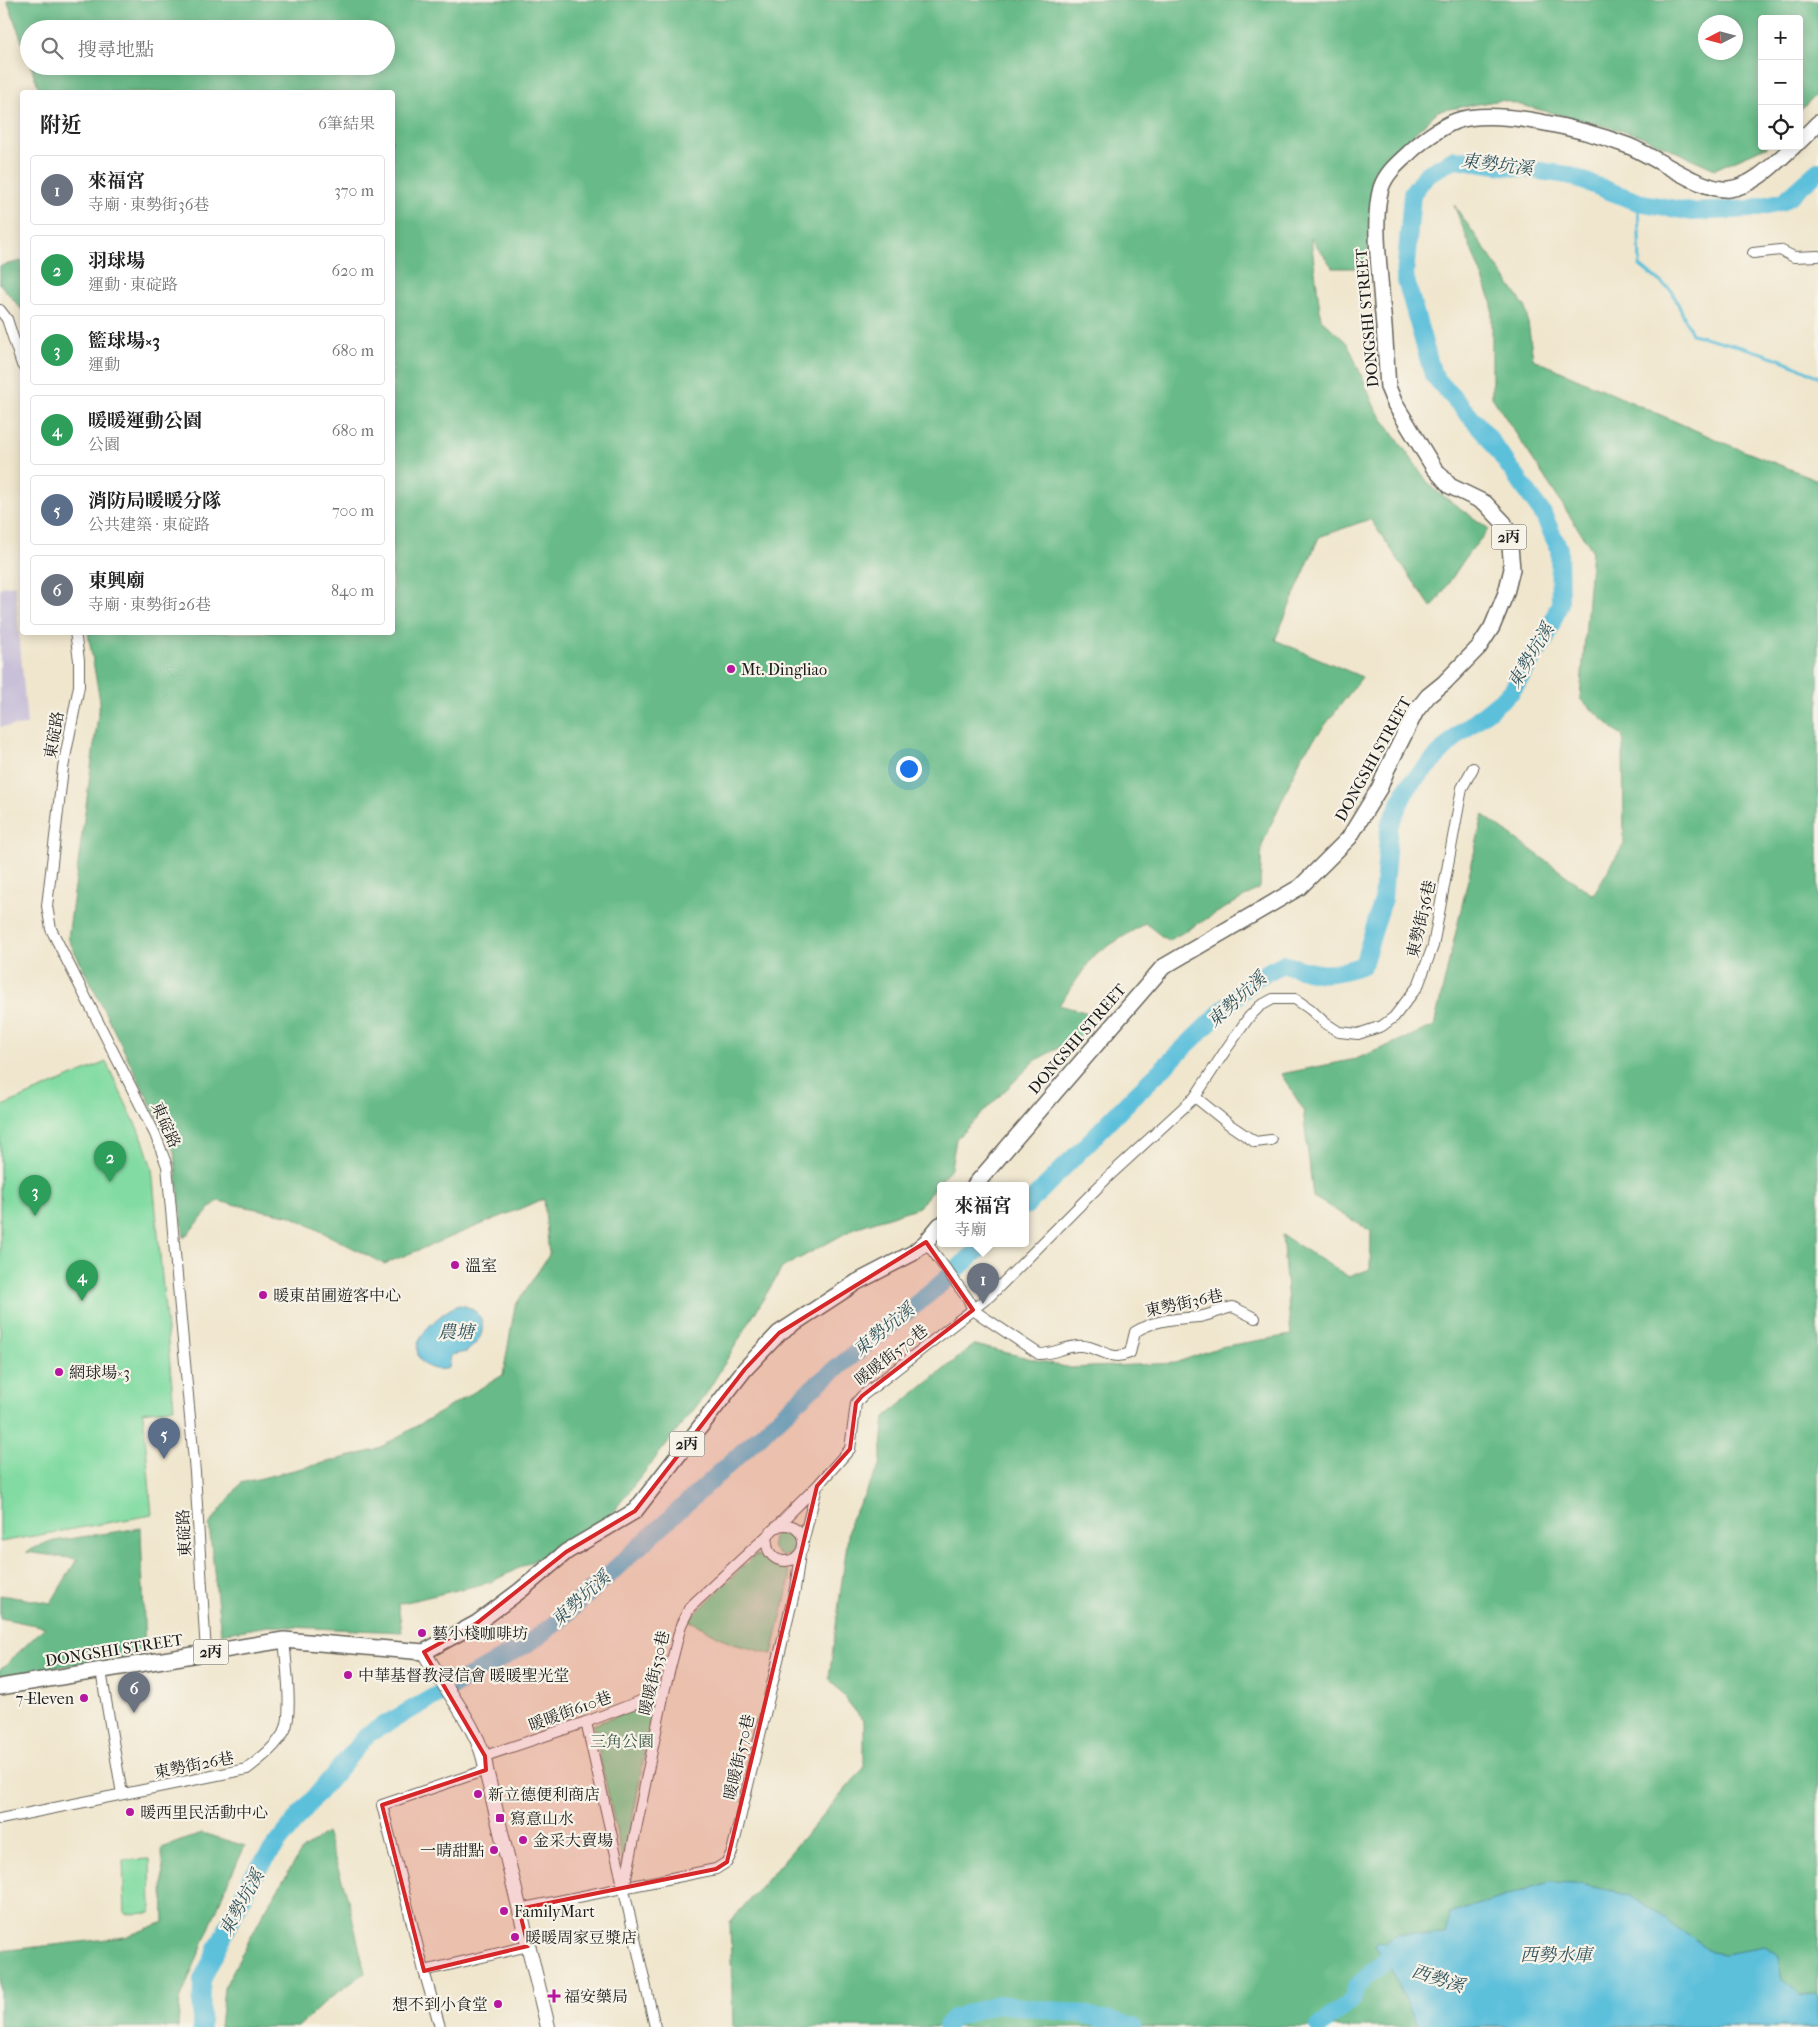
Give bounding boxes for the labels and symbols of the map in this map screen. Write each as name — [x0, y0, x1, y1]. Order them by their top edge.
north arrow — [1698, 15, 1743, 60]
water label: 東勢坑溪 — [1460, 150, 1536, 180]
street label: DONGSHI STREET — [1351, 247, 1383, 388]
road number: 2丙 — [1492, 524, 1526, 550]
water label: 東勢坑溪 — [1503, 618, 1560, 692]
place label: Mt. Dingliao — [741, 660, 827, 679]
marker: Mt. Dingliao — [725, 663, 737, 675]
street label: DONGSHI STREET — [1331, 693, 1415, 825]
street label: 東碇路 — [40, 710, 68, 760]
your location — [896, 756, 922, 782]
street label: 東勢街36巷 — [1403, 878, 1439, 960]
water label: 東勢坑溪 — [1203, 967, 1272, 1032]
street label: DONGSHI STREET — [1024, 980, 1130, 1098]
street label: 東碇路 — [148, 1099, 184, 1151]
pin: 2 — [94, 1141, 126, 1182]
pin: 3 — [19, 1175, 51, 1216]
place label: 溫室 — [465, 1256, 497, 1275]
marker: 溫室 — [449, 1259, 461, 1271]
pin: 4 — [66, 1260, 98, 1301]
pin: 1 — [967, 1263, 999, 1304]
street label: 東勢街36巷 — [1143, 1285, 1225, 1321]
place label: 暖東苗圃遊客中心 — [273, 1286, 401, 1305]
marker: 暖東苗圃遊客中心 — [257, 1289, 269, 1301]
water label: 東勢坑溪 — [849, 1298, 920, 1361]
street label: 暖暖街570巷 — [851, 1321, 931, 1389]
water label: 農塘 — [438, 1322, 477, 1343]
place label: 網球場×3 — [69, 1363, 130, 1382]
marker: 網球場×3 — [53, 1366, 65, 1378]
pin: 5 — [148, 1418, 180, 1459]
road number: 2丙 — [670, 1432, 704, 1456]
street label: 東碇路 — [173, 1509, 195, 1557]
water label: 東勢坑溪 — [547, 1566, 616, 1631]
place label: 藝小棧咖啡坊 — [432, 1624, 528, 1643]
marker: 藝小棧咖啡坊 — [416, 1627, 428, 1639]
street label: 暖暖街530巷 — [635, 1629, 673, 1717]
street label: DONGSHI STREET — [44, 1630, 185, 1670]
road number: 2丙 — [194, 1640, 228, 1664]
place label: 中華基督教浸信會 暖暖聖光堂 — [358, 1666, 569, 1685]
marker: 中華基督教浸信會 暖暖聖光堂 — [342, 1669, 354, 1681]
pin: 6 — [118, 1672, 150, 1713]
street label: 暖暖街610巷 — [526, 1687, 614, 1735]
place label: 7-Eleven — [15, 1689, 75, 1708]
marker: 7-Eleven — [78, 1692, 90, 1704]
street label: 暖暖街570巷 — [720, 1712, 758, 1802]
park label: 三角公園 — [590, 1732, 654, 1751]
street label: 東勢街26巷 — [152, 1748, 236, 1782]
place label: 新立德便利商店 — [488, 1785, 600, 1804]
marker: 新立德便利商店 — [472, 1788, 484, 1800]
place label: 暖西里民活動中心 — [140, 1803, 268, 1822]
marker: 暖西里民活動中心 — [124, 1806, 136, 1818]
place label: 寫意山水 — [510, 1809, 574, 1828]
marker: 寫意山水 — [494, 1812, 506, 1824]
place label: 金采大賣場 — [533, 1831, 613, 1850]
marker: 金采大賣場 — [517, 1834, 529, 1846]
place label: 一晴甜點 — [420, 1841, 484, 1860]
marker: 一晴甜點 — [488, 1844, 500, 1856]
water label: 東勢坑溪 — [215, 1865, 270, 1940]
place label: FamilyMart — [514, 1902, 595, 1921]
marker: FamilyMart — [498, 1905, 510, 1917]
place label: 暖暖周家豆漿店 — [525, 1928, 637, 1947]
marker: 暖暖周家豆漿店 — [509, 1931, 521, 1943]
water label: 西勢水庫 — [1520, 1945, 1595, 1966]
water label: 西勢溪 — [1409, 1961, 1469, 1998]
place label: 福安藥局 — [564, 1987, 628, 2006]
marker: 福安藥局 — [548, 1990, 560, 2002]
place label: 想不到小食堂 — [392, 1995, 488, 2014]
marker: 想不到小食堂 — [492, 1998, 504, 2010]

